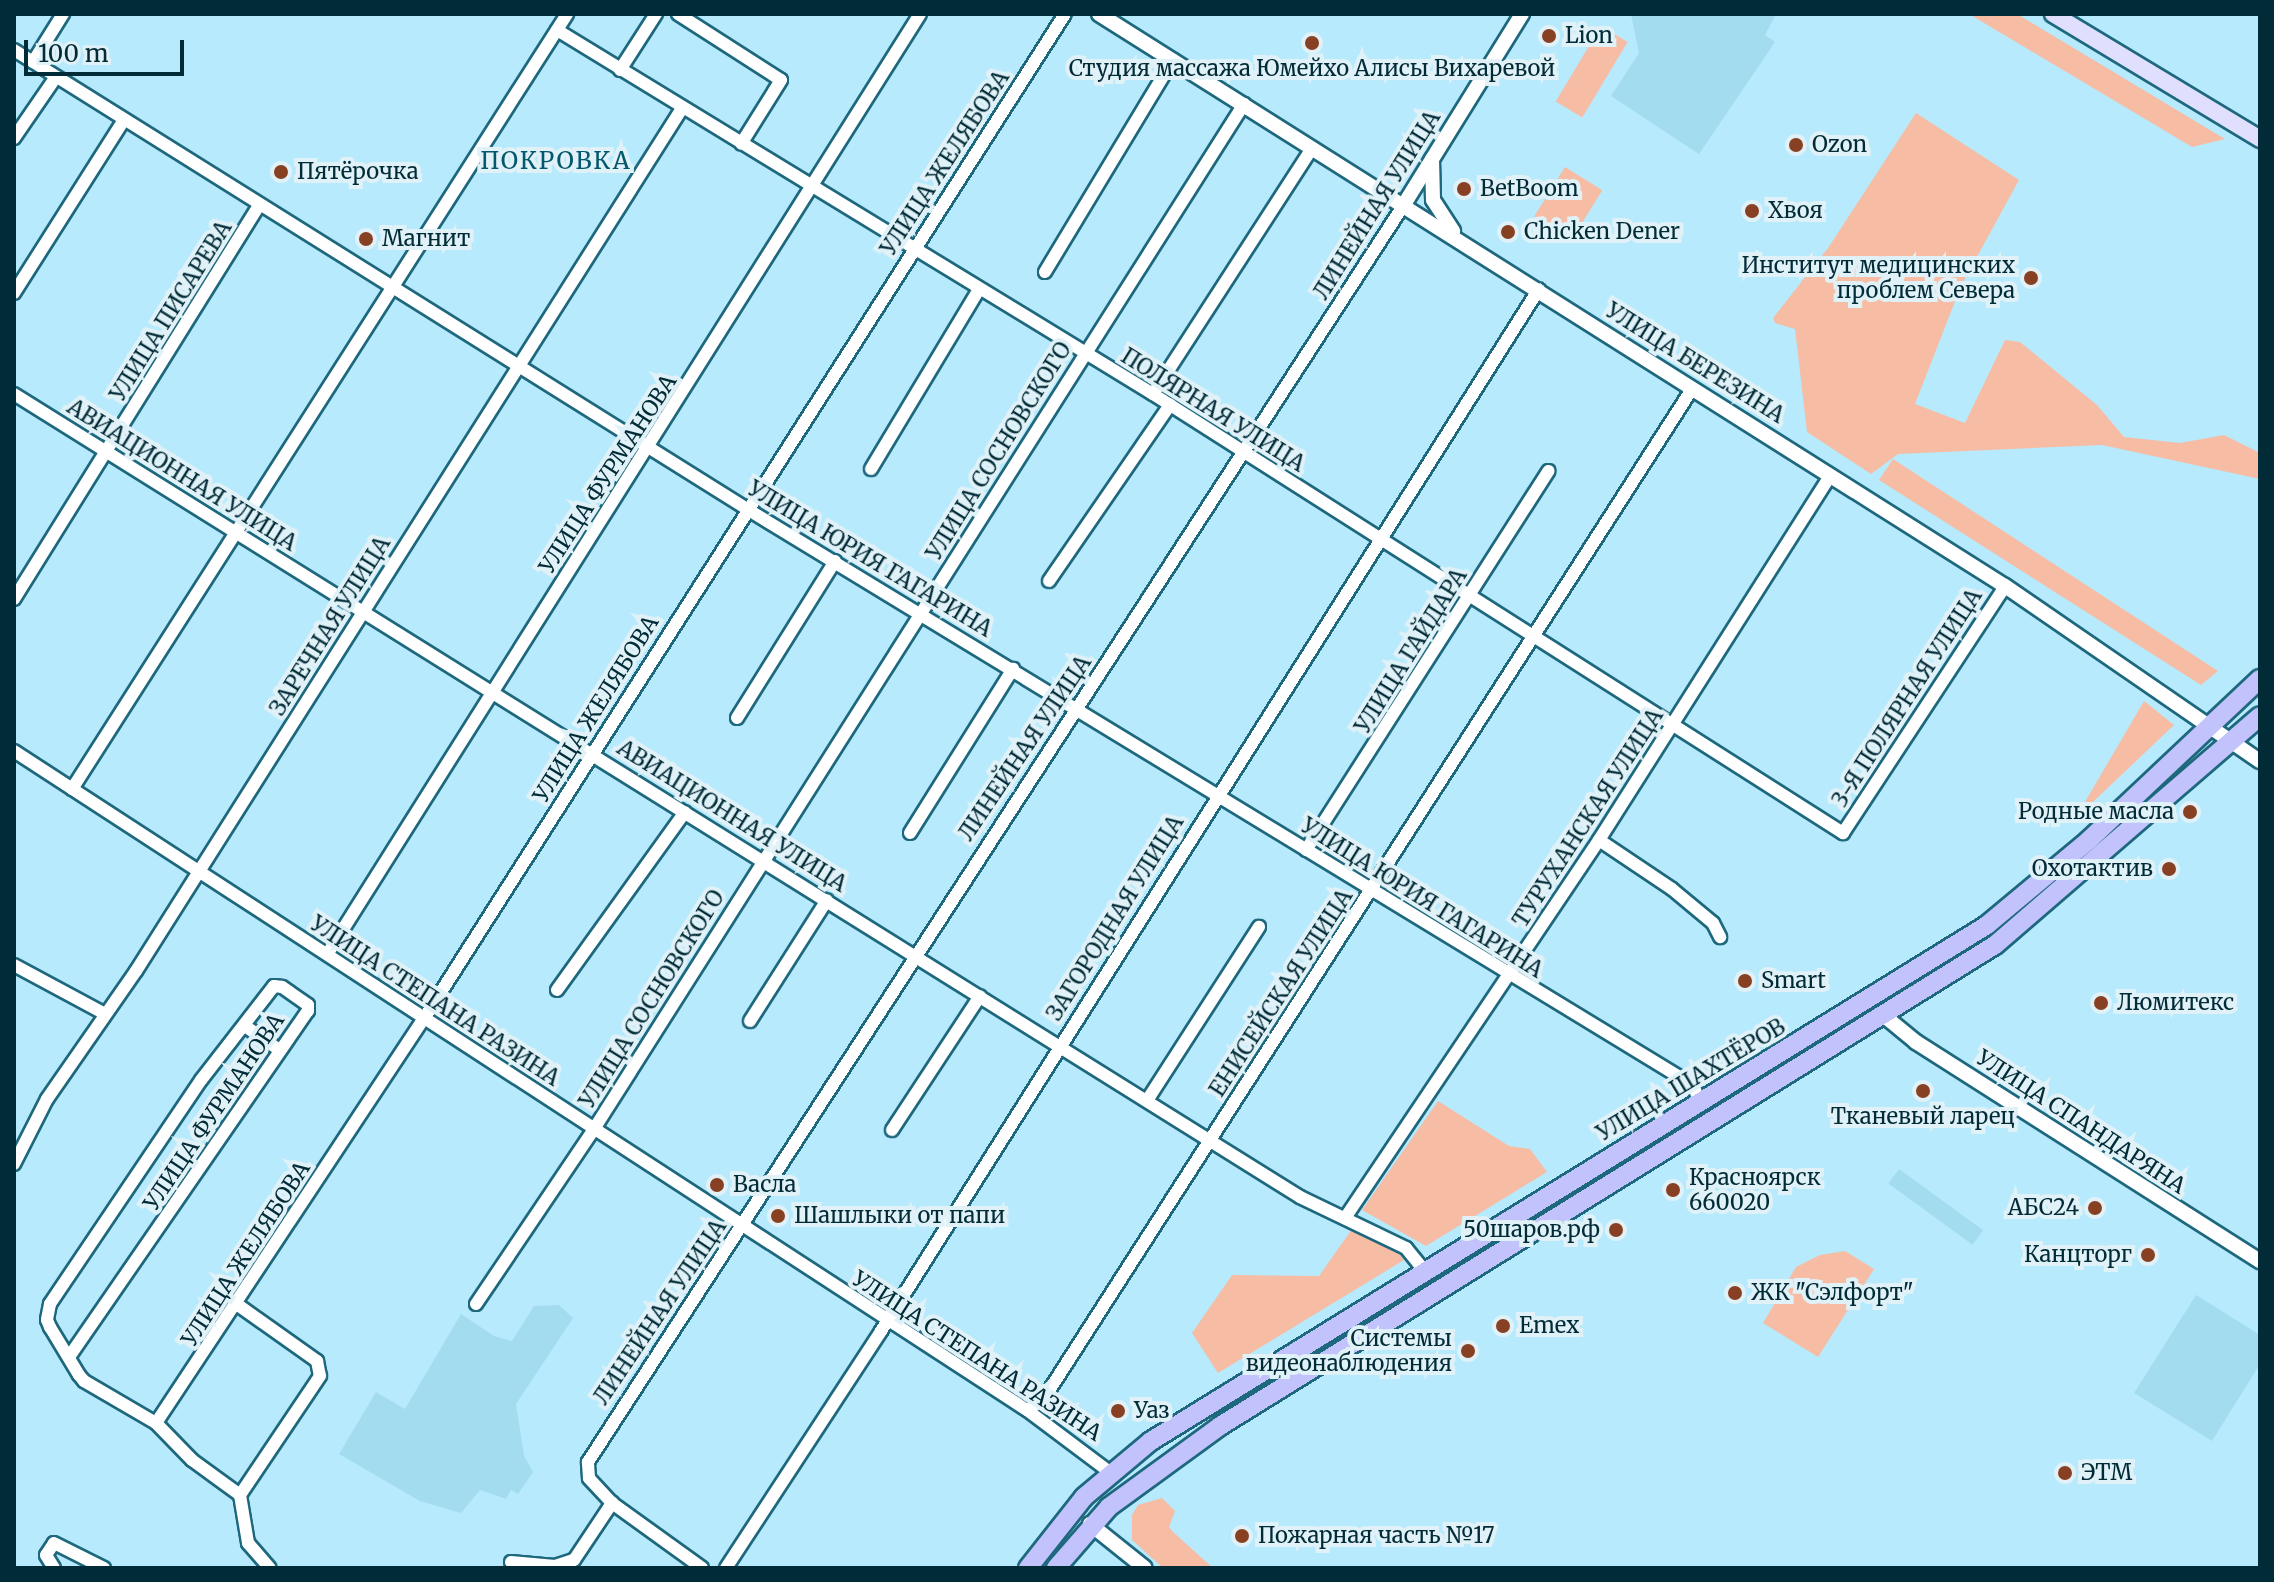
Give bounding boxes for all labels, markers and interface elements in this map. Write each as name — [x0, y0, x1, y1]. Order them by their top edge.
place label: Lion — [1565, 23, 1613, 49]
scale bar — [28, 24, 188, 74]
marker: Lion — [1540, 27, 1558, 45]
marker: Студия массажа Юмейхо Алисы Вихаревой — [1303, 34, 1321, 52]
text: 100 m — [38, 38, 108, 69]
place label: Студия массажа Юмейхо Алисы Вихаревой — [1069, 56, 1555, 82]
street label: УЛИЦА ЖЕЛЯБОВА — [875, 66, 1015, 260]
street label: ЛИНЕЙНАЯ УЛИЦА — [1308, 106, 1446, 304]
place label: Ozon — [1812, 132, 1867, 158]
marker: Ozon — [1787, 136, 1805, 154]
district label: ПОКРОВКА — [480, 147, 632, 175]
place label: Пятёрочка — [297, 159, 419, 185]
marker: Пятёрочка — [272, 163, 290, 181]
place label: BetBoom — [1480, 176, 1579, 202]
marker: BetBoom — [1455, 180, 1473, 198]
place label: Хвоя — [1768, 198, 1823, 224]
marker: Хвоя — [1743, 202, 1761, 220]
street label: УЛИЦА ПИСАРЕВА — [105, 216, 237, 406]
place label: Chicken Dener — [1524, 219, 1680, 245]
marker: Chicken Dener — [1499, 223, 1517, 241]
place label: Магнит — [382, 226, 470, 252]
marker: Магнит — [357, 230, 375, 248]
place label: Институт медицинских проблем Севера — [1741, 252, 2015, 304]
marker: Институт медицинских проблем Севера — [2022, 269, 2040, 287]
street label: УЛИЦА БЕРЕЗИНА — [1601, 297, 1789, 429]
street label: УЛИЦА СОСНОВСКОГО — [921, 337, 1077, 565]
street label: ПОЛЯРНАЯ УЛИЦА — [1116, 343, 1310, 477]
street label: УЛИЦА ФУРМАНОВА — [534, 370, 682, 578]
street label: АВИАЦИОННАЯ УЛИЦА — [62, 393, 302, 557]
street label: УЛИЦА ЮРИЯ ГАГАРИНА — [743, 475, 997, 643]
street label: ЗАРЕЧНАЯ УЛИЦА — [264, 532, 396, 720]
street label: УЛИЦА ГАЙДАРА — [1350, 564, 1472, 738]
street label: 3-Я ПОЛЯРНАЯ УЛИЦА — [1827, 584, 1987, 812]
street label: УЛИЦА ЖЕЛЯБОВА — [528, 611, 664, 807]
street label: ЛИНЕЙНАЯ УЛИЦА — [953, 650, 1097, 846]
street label: ТУРУХАНСКАЯ УЛИЦА — [1507, 704, 1669, 932]
street label: АВИАЦИОННАЯ УЛИЦА — [612, 734, 852, 898]
place label: Родные масла — [2018, 799, 2174, 825]
marker: Родные масла — [2181, 803, 2199, 821]
street label: ЗАГОРОДНАЯ УЛИЦА — [1041, 811, 1189, 1025]
street label: УЛИЦА ЮРИЯ ГАГАРИНА — [1296, 813, 1548, 983]
place label: Охотактив — [2032, 856, 2153, 882]
marker: Охотактив — [2160, 860, 2178, 878]
street label: ЕНИСЕЙСКАЯ УЛИЦА — [1204, 884, 1358, 1102]
street label: УЛИЦА СОСНОВСКОГО — [574, 885, 730, 1113]
street label: УЛИЦА СТЕПАНА РАЗИНА — [305, 910, 565, 1092]
place label: Smart — [1761, 968, 1826, 994]
marker: Smart — [1736, 972, 1754, 990]
place label: Люмитекс — [2117, 990, 2234, 1016]
marker: Люмитекс — [2092, 994, 2110, 1012]
street label: УЛИЦА ФУРМАНОВА — [138, 1009, 290, 1215]
street label: УЛИЦА ШАХТЁРОВ — [1592, 1013, 1790, 1147]
street label: УЛИЦА СПАНДАРЯНА — [1972, 1045, 2190, 1199]
marker: Тканевый ларец — [1914, 1082, 1932, 1100]
place label: Тканевый ларец — [1831, 1104, 2015, 1130]
street label: УЛИЦА ЖЕЛЯБОВА — [176, 1157, 316, 1351]
place label: Красноярск 660020 — [1689, 1164, 1821, 1216]
place label: Васла — [733, 1172, 796, 1198]
marker: Васла — [708, 1176, 726, 1194]
marker: Красноярск 660020 — [1664, 1181, 1682, 1199]
place label: АБС24 — [2008, 1195, 2079, 1221]
marker: АБС24 — [2086, 1199, 2104, 1217]
place label: Шашлыки от папи — [794, 1203, 1005, 1229]
marker: Шашлыки от папи — [769, 1207, 787, 1225]
street label: ЛИНЕЙНАЯ УЛИЦА — [588, 1214, 732, 1410]
place label: 50шаров.рф — [1463, 1217, 1600, 1243]
marker: 50шаров.рф — [1607, 1221, 1625, 1239]
place label: Канцторг — [2024, 1242, 2132, 1268]
marker: Канцторг — [2139, 1246, 2157, 1264]
street label: УЛИЦА СТЕПАНА РАЗИНА — [847, 1265, 1107, 1447]
place label: ЖК "Сэлфорт" — [1751, 1280, 1914, 1306]
marker: ЖК "Сэлфорт" — [1726, 1284, 1744, 1302]
place label: Emex — [1519, 1313, 1579, 1339]
marker: Emex — [1494, 1317, 1512, 1335]
place label: Системы видеонаблюдения — [1246, 1325, 1452, 1376]
marker: Системы видеонаблюдения — [1459, 1342, 1477, 1360]
place label: Уаз — [1134, 1398, 1170, 1424]
marker: Уаз — [1109, 1402, 1127, 1420]
place label: ЭТМ — [2081, 1460, 2132, 1486]
marker: ЭТМ — [2056, 1464, 2074, 1482]
place label: Пожарная часть №17 — [1258, 1523, 1495, 1549]
marker: Пожарная часть №17 — [1233, 1527, 1251, 1545]

